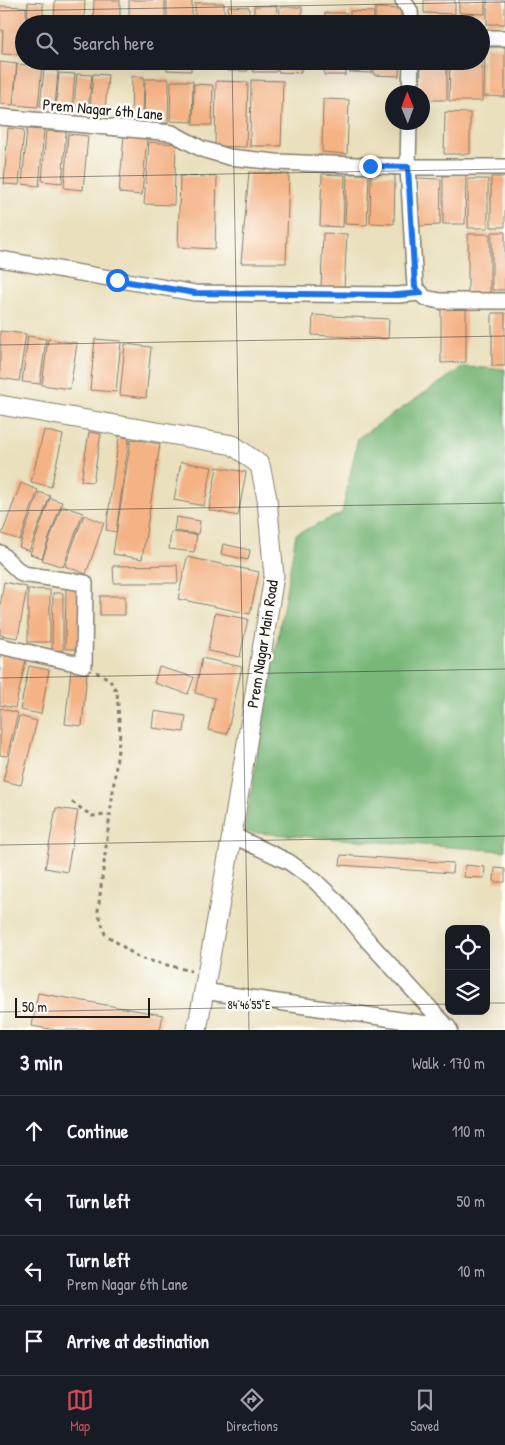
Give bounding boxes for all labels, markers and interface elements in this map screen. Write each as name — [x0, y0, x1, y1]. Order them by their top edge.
search box — [15, 15, 490, 70]
icon: search — [33, 29, 61, 57]
text: Search here — [73, 30, 154, 56]
north arrow — [385, 85, 430, 130]
street label: Prem Nagar 6th Lane — [42, 93, 165, 125]
route end — [359, 155, 382, 178]
route start — [106, 269, 129, 292]
street label: Prem Nagar Main Road — [241, 578, 283, 710]
map controls — [445, 925, 490, 1015]
button: locate — [445, 925, 490, 970]
button: layers — [445, 970, 490, 1015]
scale bar — [15, 995, 150, 1018]
text: 84°46'55"E — [228, 996, 271, 1013]
text: 50 m — [22, 997, 47, 1016]
text: 3 min — [20, 1048, 63, 1077]
text: Walk · 170 m — [412, 1052, 485, 1074]
icon: ahead — [20, 1117, 48, 1145]
text: Continue — [67, 1118, 128, 1144]
text: 110 m — [452, 1120, 485, 1142]
icon: left — [20, 1187, 48, 1215]
text: Turn left — [67, 1188, 130, 1214]
text: 50 m — [457, 1190, 485, 1212]
text: Turn left — [67, 1247, 130, 1273]
icon: left — [20, 1257, 48, 1285]
text: 10 m — [457, 1260, 485, 1282]
text: Prem Nagar 6th Lane — [67, 1273, 188, 1295]
icon: arrive — [20, 1327, 48, 1355]
text: Arrive at destination — [67, 1328, 209, 1354]
tab: Map — [66, 1386, 94, 1435]
tab: Directions — [226, 1386, 278, 1435]
tab: Saved — [410, 1386, 439, 1435]

